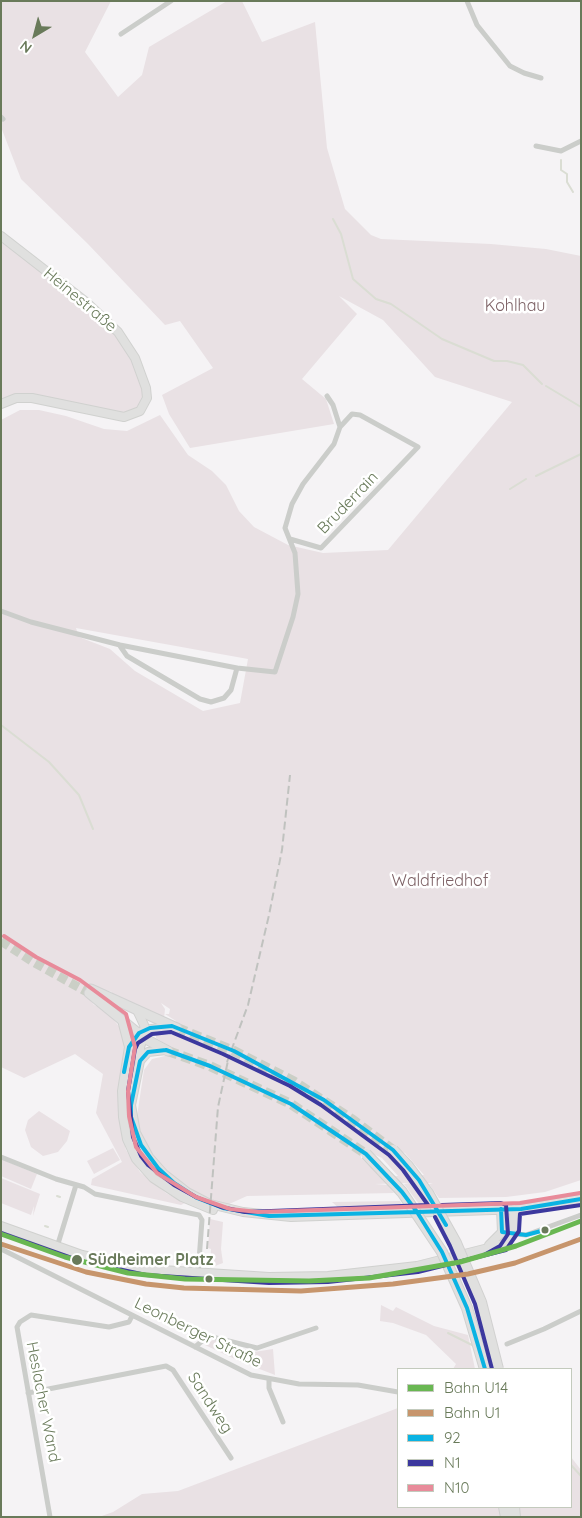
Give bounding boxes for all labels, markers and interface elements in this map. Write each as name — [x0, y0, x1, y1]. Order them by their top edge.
north arrow — [10, 10, 60, 60]
text: N — [16, 37, 36, 57]
street label: Heinestraße — [40, 264, 120, 336]
park label: Kohlhau — [485, 296, 545, 316]
street label: Bruderrain — [314, 468, 382, 538]
park label: Waldfriedhof — [392, 871, 488, 891]
unlabelled marker — [540, 1225, 550, 1235]
place label: Südheimer Platz — [88, 1250, 214, 1270]
marker: Südheimer Platz — [70, 1253, 84, 1267]
unlabelled marker — [204, 1274, 214, 1284]
street label: Leonberger Straße — [131, 1294, 265, 1372]
street label: Heslacher Wand — [22, 1340, 64, 1464]
legend — [397, 1368, 572, 1508]
street label: Sandweg — [183, 1369, 237, 1437]
text: Bahn U14 — [444, 1378, 508, 1397]
text: Bahn U1 — [444, 1403, 500, 1422]
text: 92 — [444, 1428, 461, 1447]
text: N1 — [444, 1453, 460, 1472]
text: N10 — [444, 1478, 469, 1497]

